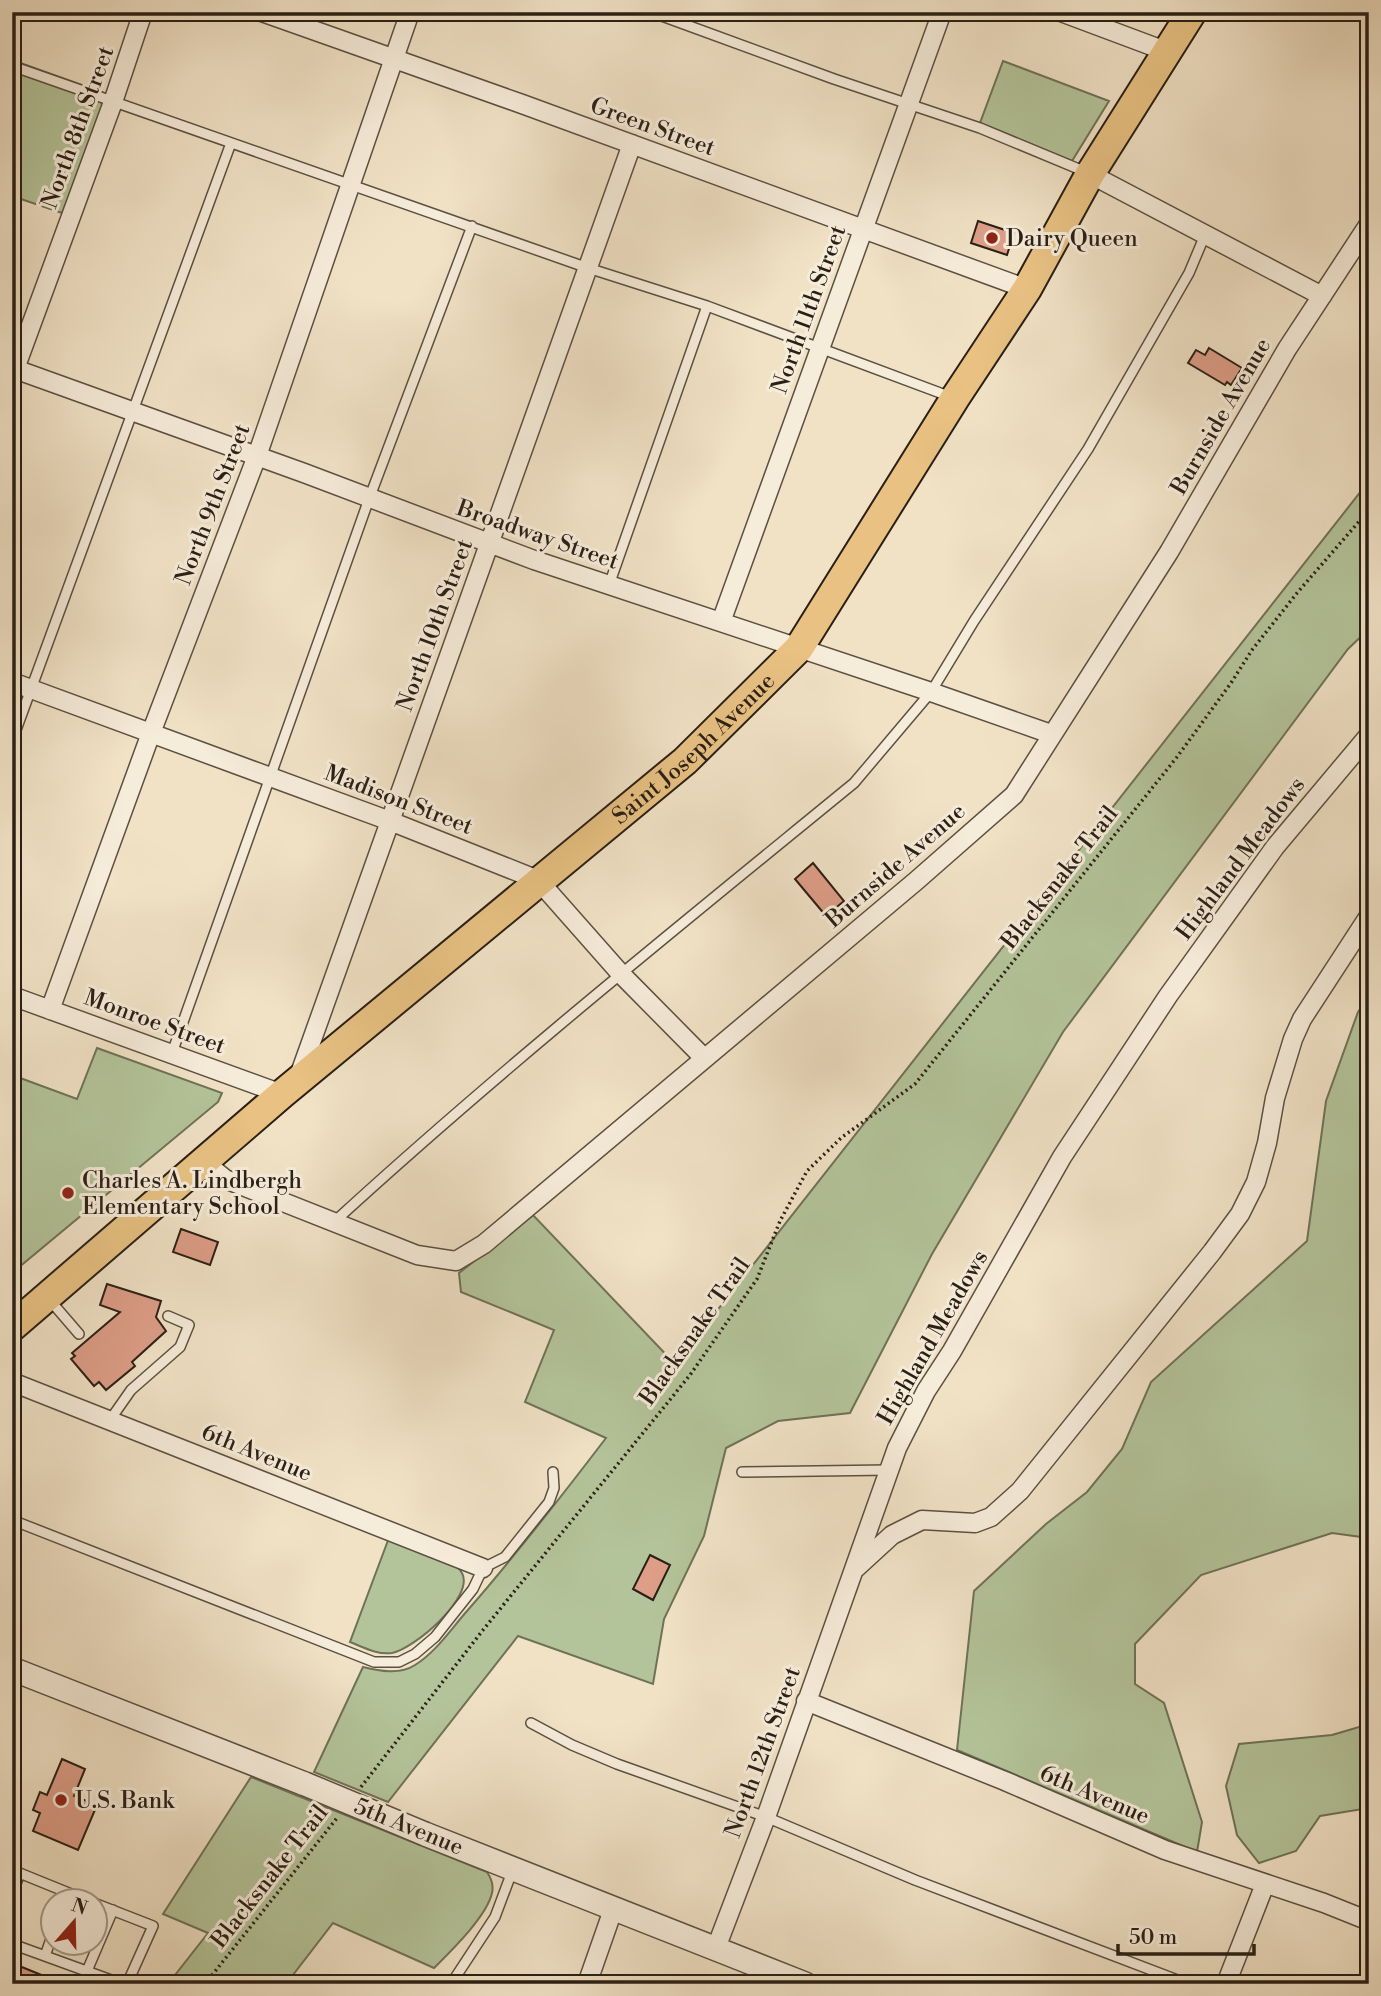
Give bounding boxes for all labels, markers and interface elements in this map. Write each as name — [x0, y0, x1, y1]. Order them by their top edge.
street label: North 8th Street — [36, 42, 120, 212]
street label: Green Street — [586, 91, 719, 162]
street label: North 11th Street — [765, 221, 852, 397]
place label: Dairy Queen — [1006, 225, 1138, 253]
marker: Dairy Queen — [984, 230, 1000, 246]
street label: Burnside Avenue — [1164, 333, 1277, 501]
street label: North 9th Street — [169, 420, 257, 589]
street label: Broadway Street — [452, 494, 622, 576]
street label: North 10th Street — [391, 536, 479, 715]
street label: Saint Joseph Avenue — [607, 667, 781, 831]
street label: Madison Street — [321, 759, 477, 841]
street label: Highland Meadows — [1170, 771, 1311, 946]
street label: Burnside Avenue — [819, 797, 971, 935]
street label: Blacksnake Trail — [995, 800, 1124, 956]
street label: Monroe Street — [80, 983, 229, 1060]
place label: Charles A. Lindbergh Elementary School — [82, 1167, 302, 1221]
marker: Charles A. Lindbergh Elementary School — [60, 1185, 76, 1201]
street label: Highland Meadows — [871, 1245, 994, 1430]
street label: Blacksnake Trail — [633, 1252, 756, 1412]
street label: 6th Avenue — [197, 1418, 316, 1488]
street label: North 12th Street — [719, 1663, 807, 1842]
street label: 6th Avenue — [1035, 1759, 1154, 1831]
place label: U.S. Bank — [75, 1787, 175, 1815]
marker: U.S. Bank — [53, 1792, 69, 1808]
street label: 5th Avenue — [350, 1792, 467, 1862]
street label: Blacksnake Trail — [205, 1799, 334, 1955]
north arrow — [38, 1888, 108, 1958]
text: N — [68, 1893, 91, 1921]
scale bar — [1118, 1912, 1255, 1956]
text: 50 m — [1129, 1925, 1177, 1951]

